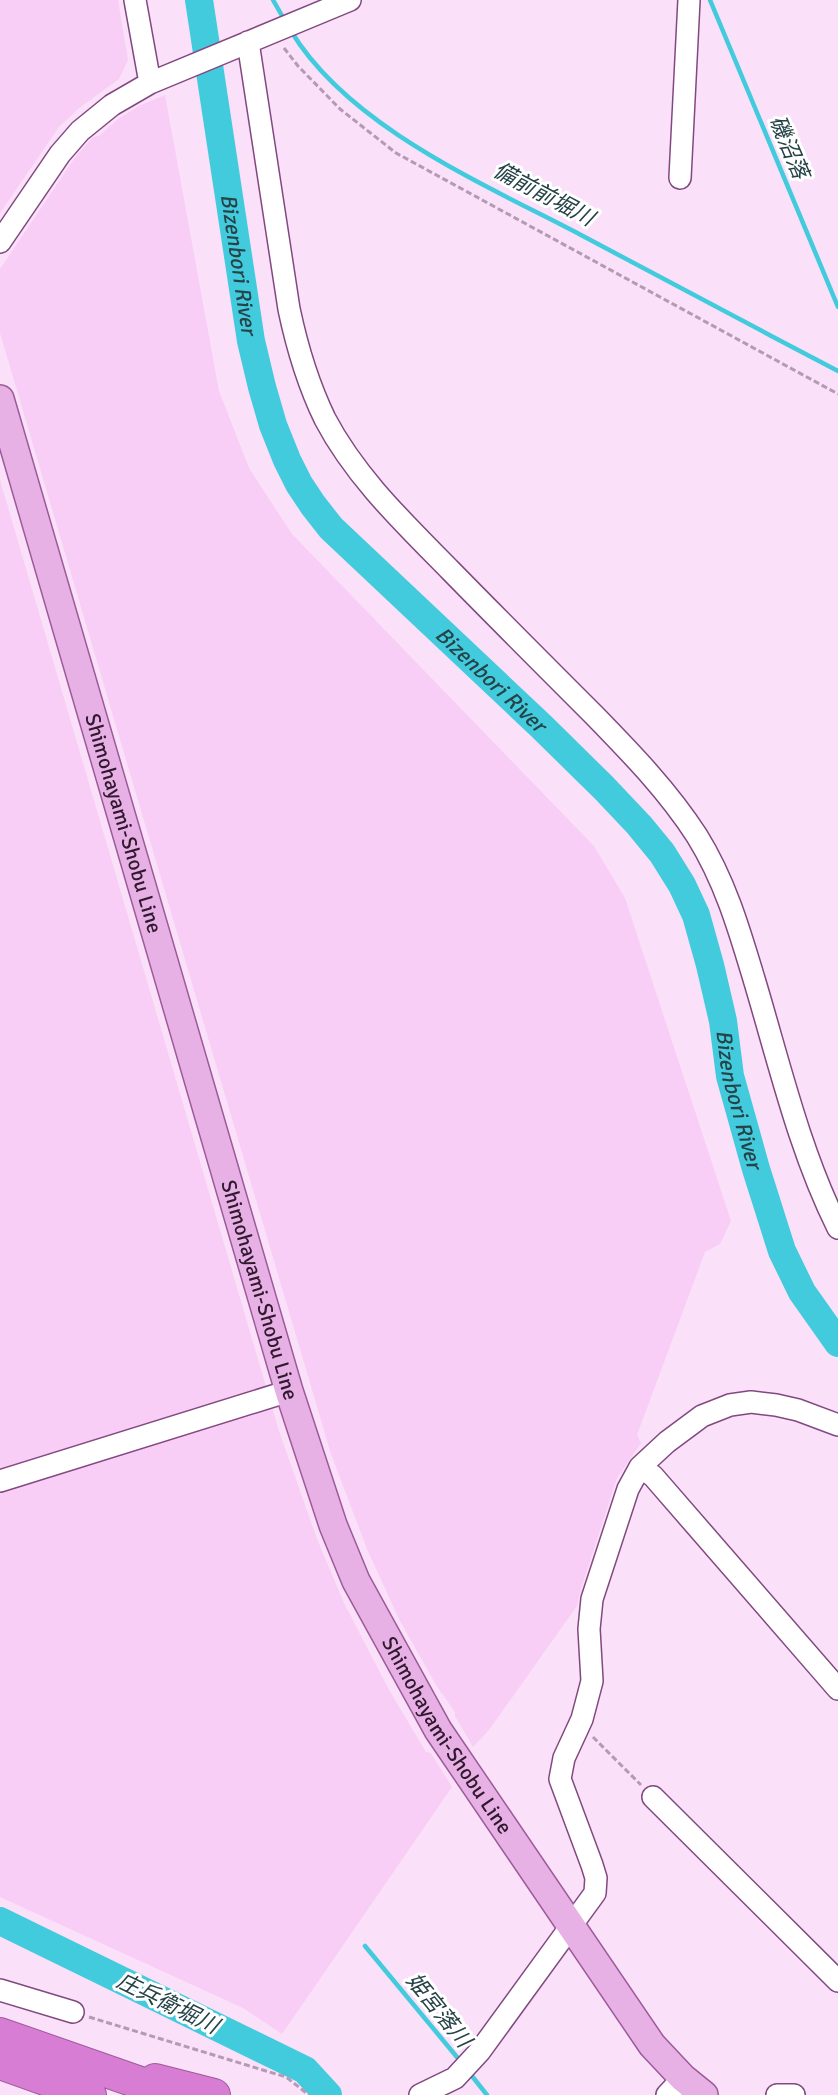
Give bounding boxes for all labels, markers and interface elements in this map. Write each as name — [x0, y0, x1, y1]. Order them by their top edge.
water label: 磯沼落 — [764, 111, 815, 185]
water label: 備前前堀川 — [489, 156, 601, 233]
water label: Bizenbori River — [215, 192, 264, 339]
water label: Bizenbori River — [430, 621, 554, 740]
street label: Shimohayami-Shobu Line — [79, 710, 168, 936]
water label: Bizenbori River — [711, 1028, 769, 1174]
street label: Shimohayami-Shobu Line — [215, 1177, 304, 1403]
street label: Shimohayami-Shobu Line — [376, 1632, 518, 1839]
water label: 庄兵衛堀川 — [113, 1967, 225, 2040]
water label: 姫宮落川 — [401, 1967, 478, 2054]

